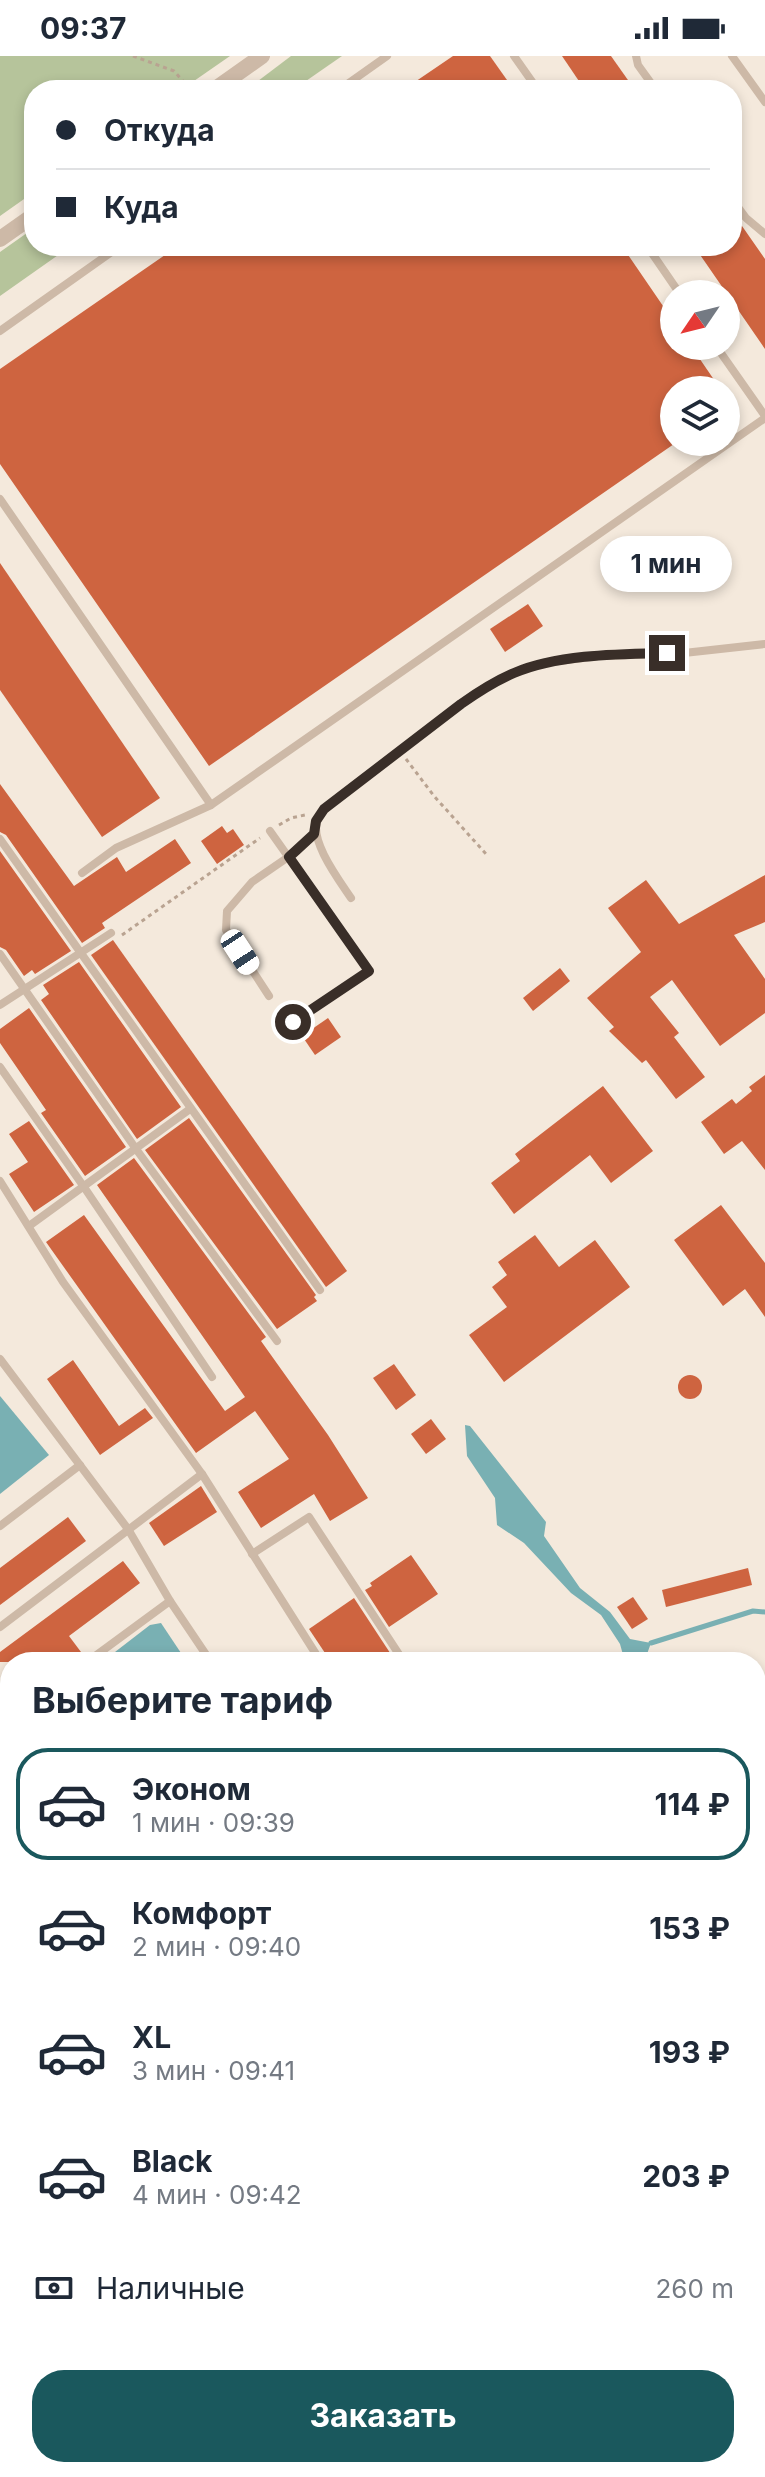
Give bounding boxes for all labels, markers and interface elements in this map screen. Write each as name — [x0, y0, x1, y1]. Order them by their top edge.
text: 09:37 — [40, 10, 127, 46]
text: Откуда — [104, 112, 215, 148]
text: Куда — [104, 189, 179, 225]
north arrow — [660, 280, 740, 360]
map controls — [660, 280, 740, 456]
button: layers — [660, 376, 740, 456]
callout: 1 мин — [601, 537, 733, 593]
text: 1 мин — [631, 548, 701, 579]
route end — [649, 635, 685, 671]
car — [217, 925, 263, 979]
route start — [275, 1004, 311, 1040]
text: Выберите тариф — [32, 1678, 333, 1722]
icon: car — [36, 1768, 108, 1840]
text: Эконом — [132, 1771, 251, 1807]
text: 114 ₽ — [654, 1786, 730, 1822]
text: 1 мин · 09:39 — [132, 1807, 295, 1838]
icon: car — [36, 1892, 108, 1964]
text: Комфорт — [132, 1895, 271, 1931]
text: 153 ₽ — [649, 1910, 730, 1946]
text: 2 мин · 09:40 — [132, 1931, 301, 1962]
icon: car — [36, 2016, 108, 2088]
text: XL — [132, 2019, 171, 2055]
text: 193 ₽ — [649, 2034, 730, 2070]
text: 3 мин · 09:41 — [132, 2055, 295, 2086]
icon: car — [36, 2140, 108, 2212]
text: Black — [132, 2143, 212, 2179]
text: 203 ₽ — [642, 2158, 730, 2194]
text: 4 мин · 09:42 — [132, 2179, 302, 2210]
icon: cash — [32, 2266, 76, 2310]
text: Наличные — [96, 2270, 245, 2306]
text: 260 m — [656, 2273, 734, 2304]
button: Заказать — [32, 2370, 734, 2462]

